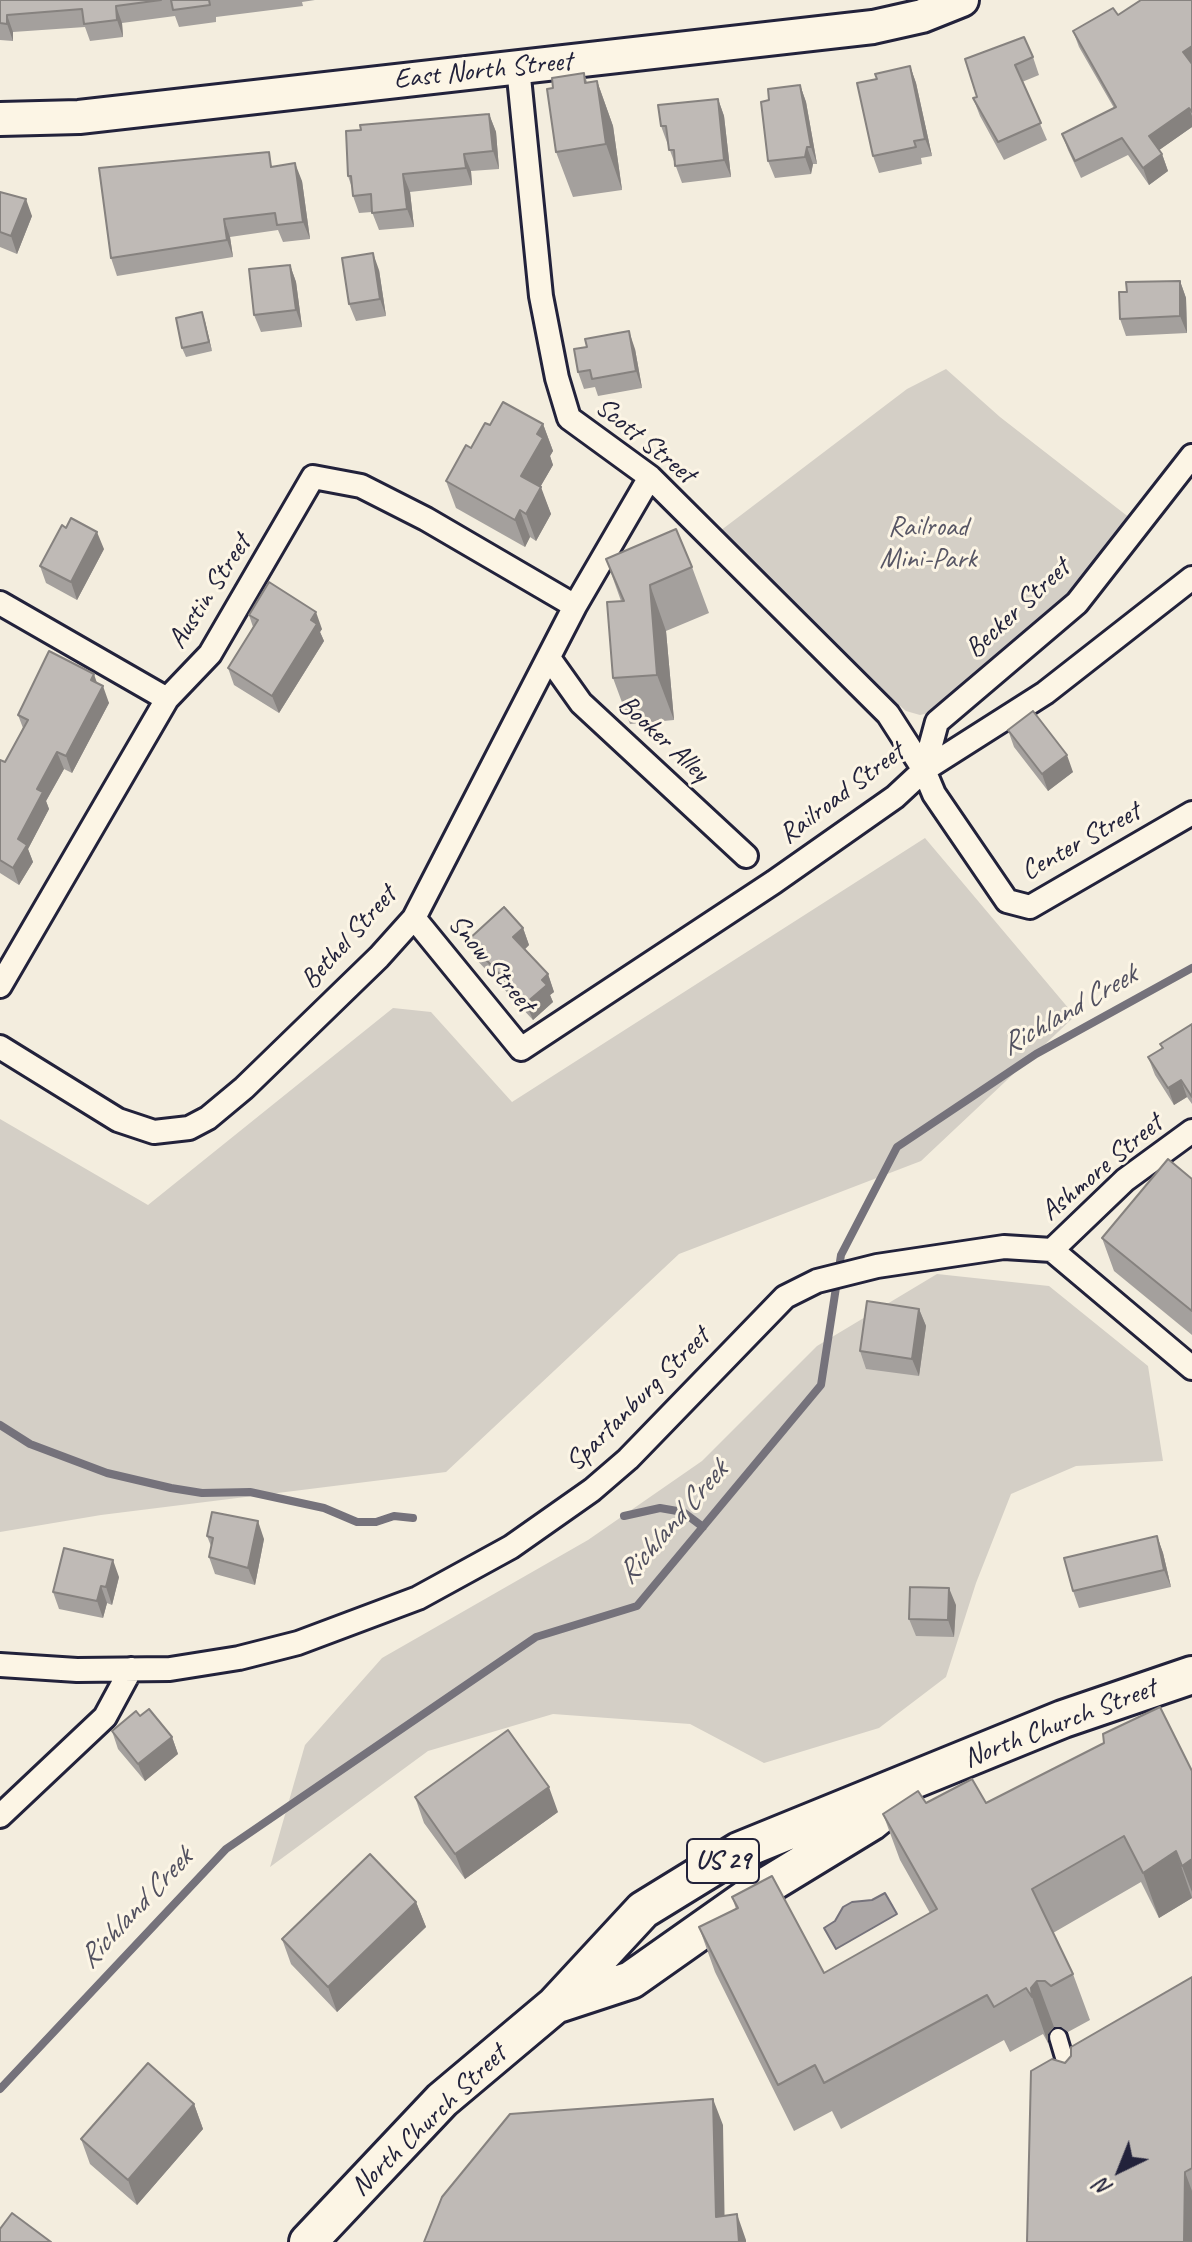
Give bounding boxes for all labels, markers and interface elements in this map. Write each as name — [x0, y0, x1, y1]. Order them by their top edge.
street label: East North Street — [392, 45, 574, 97]
street label: Scott Street — [588, 390, 702, 492]
park label: Railroad Mini-Park — [879, 511, 977, 577]
street label: Austin Street — [161, 529, 259, 655]
street label: Becker Street — [959, 552, 1077, 666]
street label: Booker Alley — [610, 688, 716, 790]
street label: Railroad Street — [773, 736, 911, 852]
street label: Center Street — [1016, 796, 1146, 888]
street label: Bethel Street — [294, 879, 404, 997]
street label: Snow Street — [440, 908, 542, 1020]
water label: Richland Creek — [995, 958, 1143, 1064]
street label: Ashmore Street — [1034, 1107, 1170, 1229]
street label: Spartanburg Street — [559, 1321, 717, 1479]
water label: Richland Creek — [610, 1454, 736, 1592]
street label: North Church Street — [959, 1672, 1161, 1776]
road number: US 29 — [687, 1839, 759, 1883]
water label: Richland Creek — [71, 1841, 201, 1977]
street label: North Church Street — [344, 2038, 514, 2204]
north arrow — [1080, 2130, 1160, 2210]
text: N — [1089, 2173, 1118, 2202]

